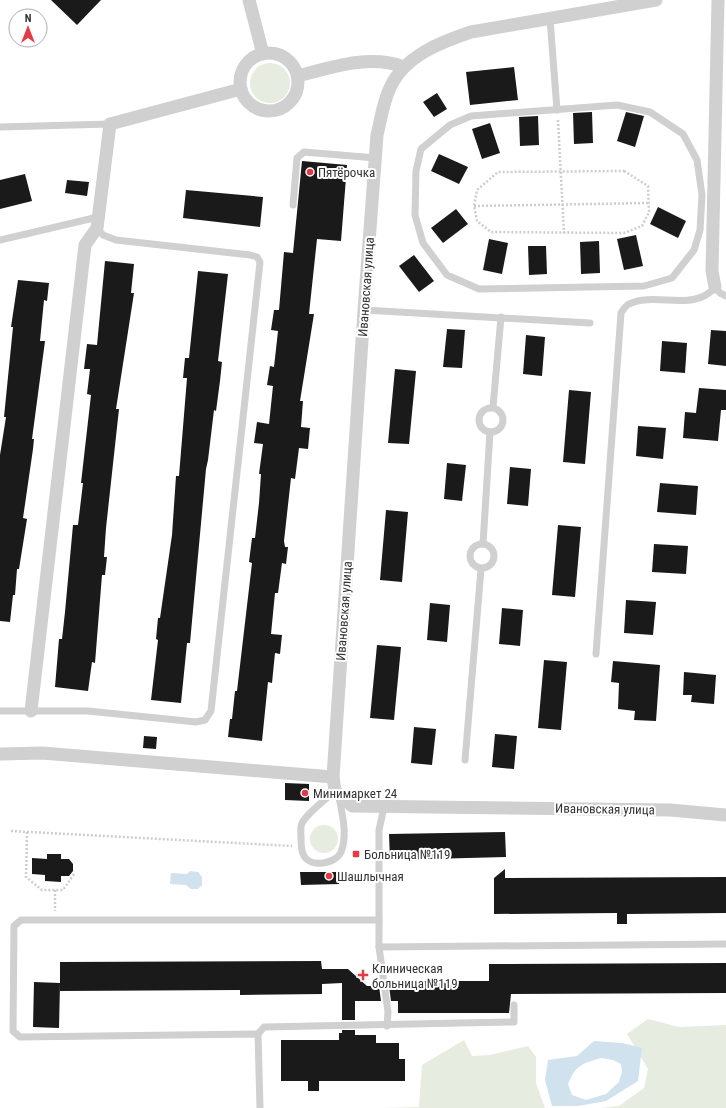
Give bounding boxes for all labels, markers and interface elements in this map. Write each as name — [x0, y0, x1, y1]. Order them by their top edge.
north arrow — [8, 8, 48, 48]
text: N — [25, 12, 32, 25]
place label: Пятёрочка — [318, 165, 375, 180]
marker: Пятёрочка — [305, 167, 315, 177]
street label: Ивановская улица — [355, 237, 377, 337]
street label: Ивановская улица — [333, 561, 355, 661]
place label: Минимаркет 24 — [313, 786, 398, 801]
marker: Минимаркет 24 — [300, 788, 310, 798]
street label: Ивановская улица — [555, 801, 655, 817]
place label: Больница №119 — [364, 847, 450, 862]
marker: Больница №119 — [351, 849, 361, 859]
place label: Шашлычная — [337, 869, 404, 884]
marker: Шашлычная — [324, 871, 334, 881]
place label: Клиническая больница №119 — [372, 961, 458, 991]
marker: Клиническая больница №119 — [357, 969, 369, 981]

